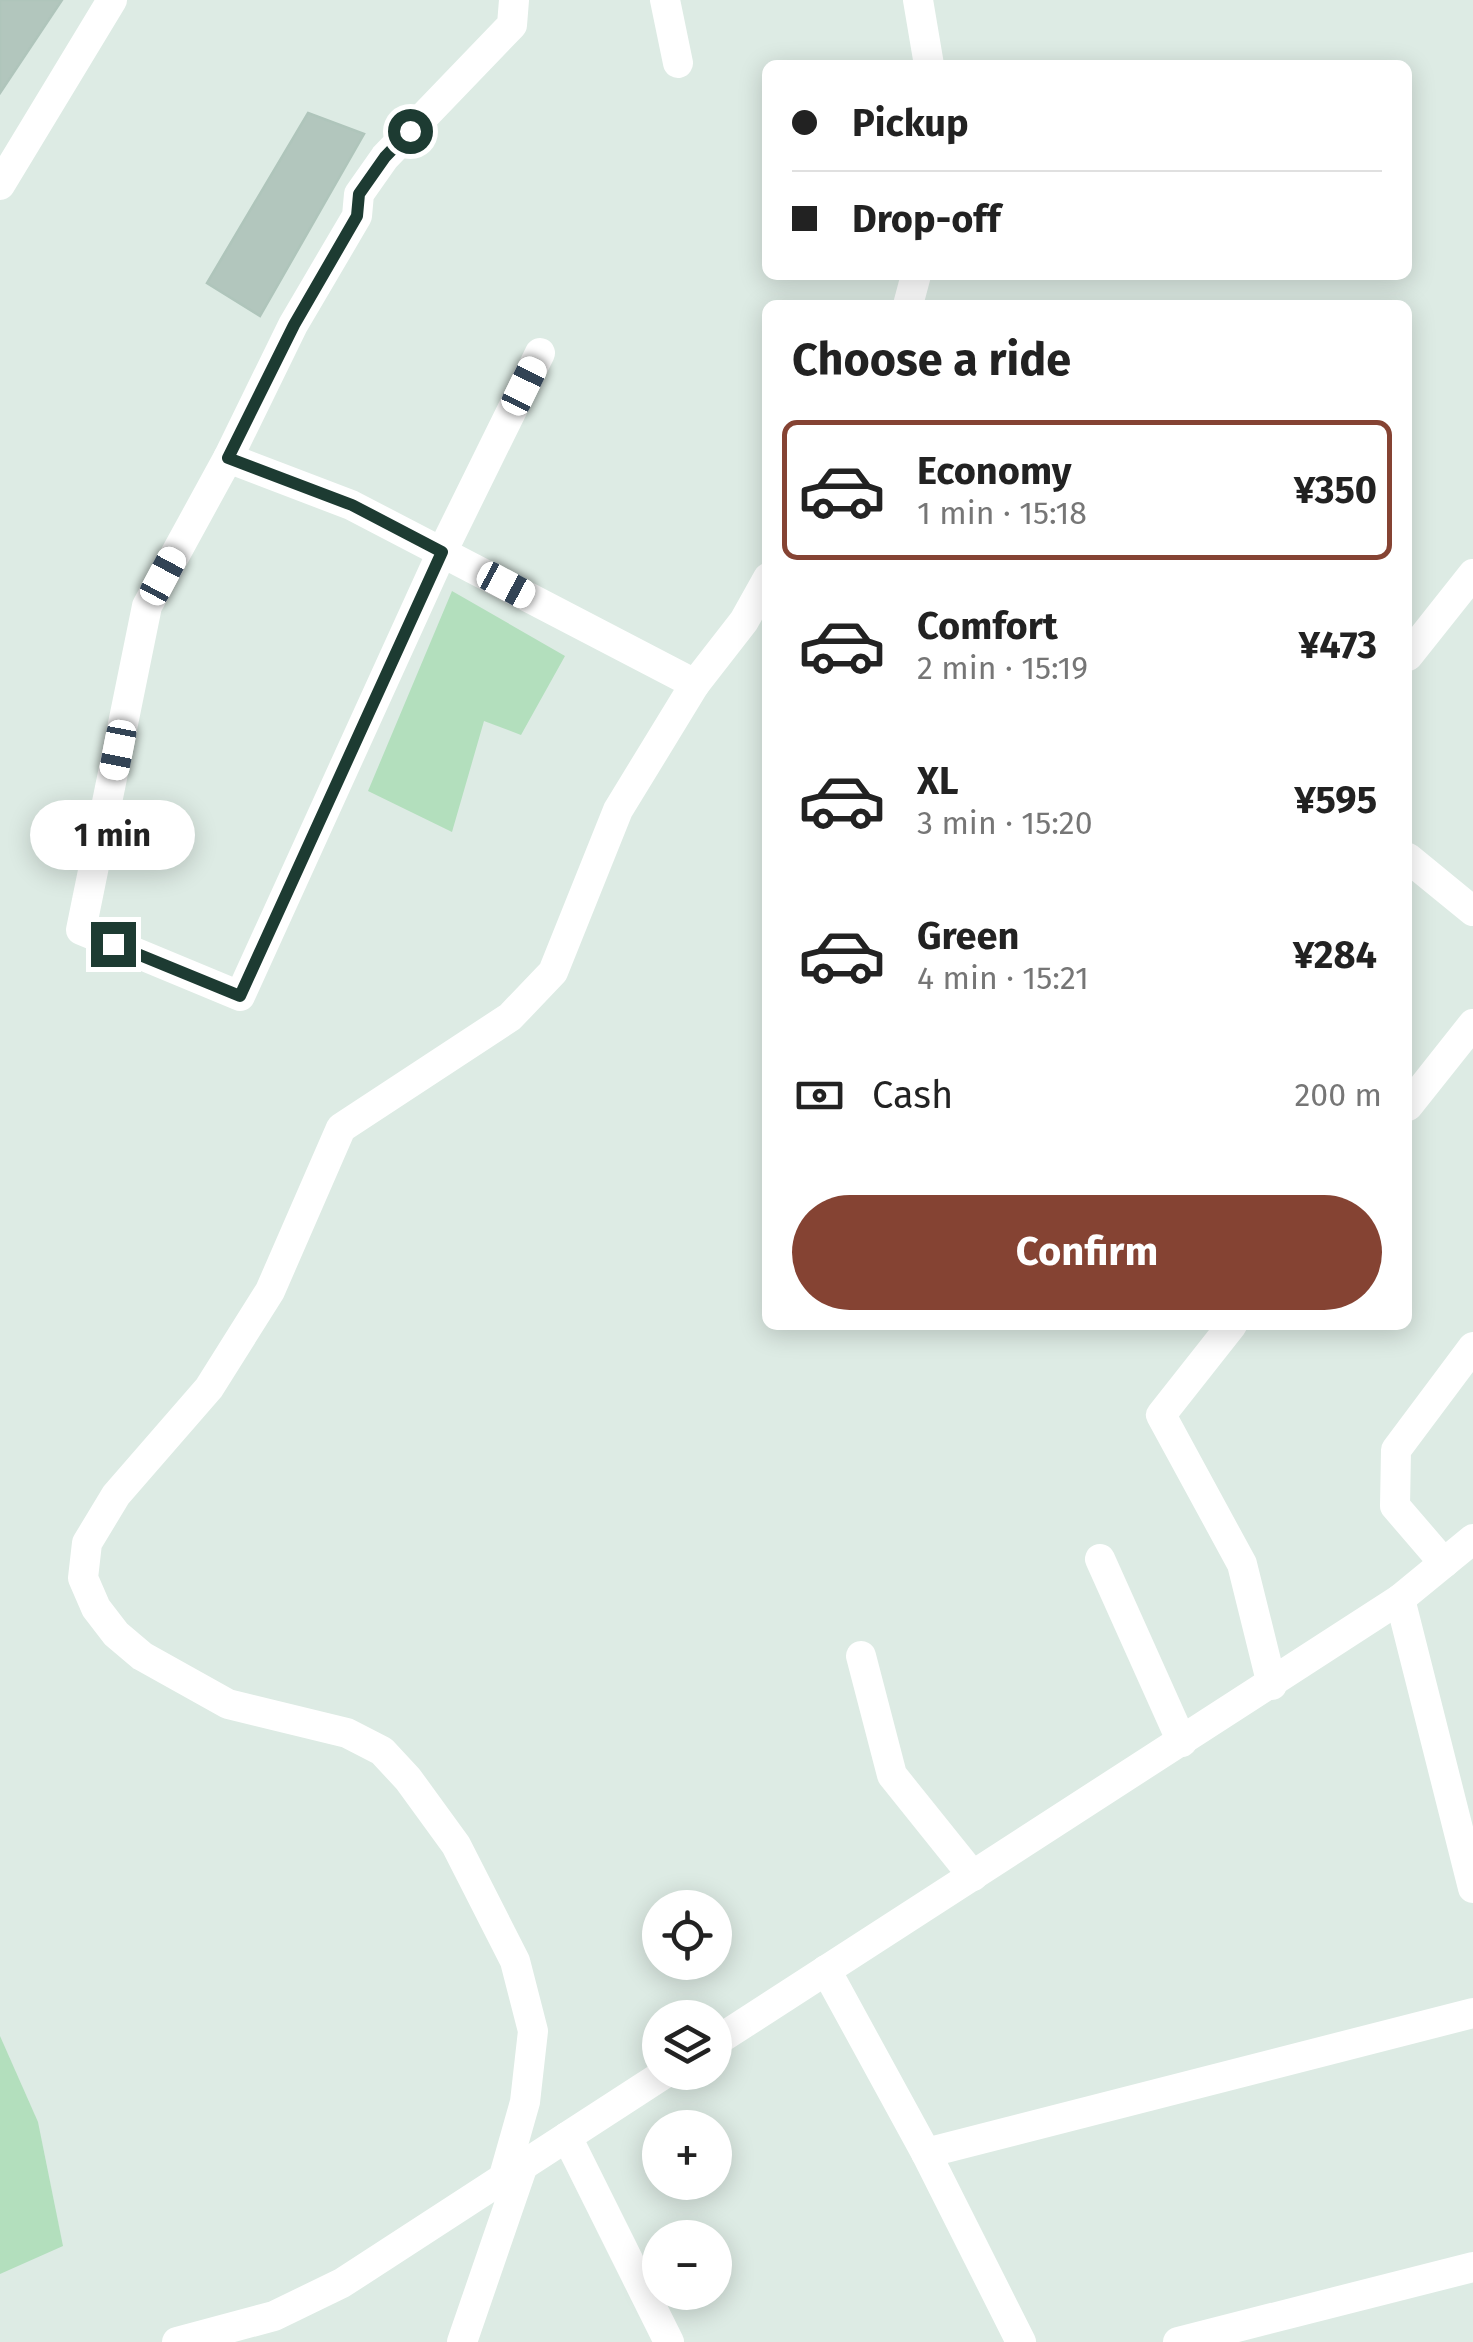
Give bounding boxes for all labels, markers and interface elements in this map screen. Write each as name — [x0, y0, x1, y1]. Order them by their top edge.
text: Pickup — [852, 100, 969, 146]
route start — [388, 109, 433, 154]
text: Drop-off — [852, 196, 1000, 242]
text: Choose a ride — [792, 333, 1071, 387]
car — [497, 352, 551, 420]
icon: car — [797, 445, 887, 535]
text: Economy — [917, 448, 1072, 494]
text: ¥350 — [1294, 467, 1377, 513]
text: 1 min · 15:18 — [917, 494, 1087, 532]
car — [136, 542, 190, 610]
car — [472, 558, 540, 612]
icon: car — [797, 600, 887, 690]
text: Comfort — [917, 603, 1058, 649]
text: ¥473 — [1298, 622, 1377, 668]
text: 2 min · 15:19 — [917, 649, 1088, 687]
car — [98, 718, 138, 782]
icon: car — [797, 755, 887, 845]
text: XL — [917, 758, 959, 804]
text: ¥595 — [1294, 777, 1377, 823]
callout: 1 min — [31, 799, 196, 869]
text: 3 min · 15:20 — [917, 804, 1093, 842]
text: 1 min — [74, 816, 151, 854]
icon: car — [797, 910, 887, 1000]
text: Green — [917, 913, 1020, 959]
route end — [91, 922, 136, 967]
text: ¥284 — [1293, 932, 1377, 978]
text: 4 min · 15:21 — [917, 959, 1089, 997]
icon: cash — [792, 1068, 847, 1123]
text: Cash — [872, 1072, 953, 1118]
text: 200 m — [1295, 1076, 1382, 1114]
button: Confirm — [792, 1195, 1382, 1310]
map controls — [642, 1890, 732, 2310]
button: locate — [642, 1890, 732, 1980]
button: layers — [642, 2000, 732, 2090]
button: + — [642, 2110, 732, 2200]
button: − — [642, 2220, 732, 2310]

